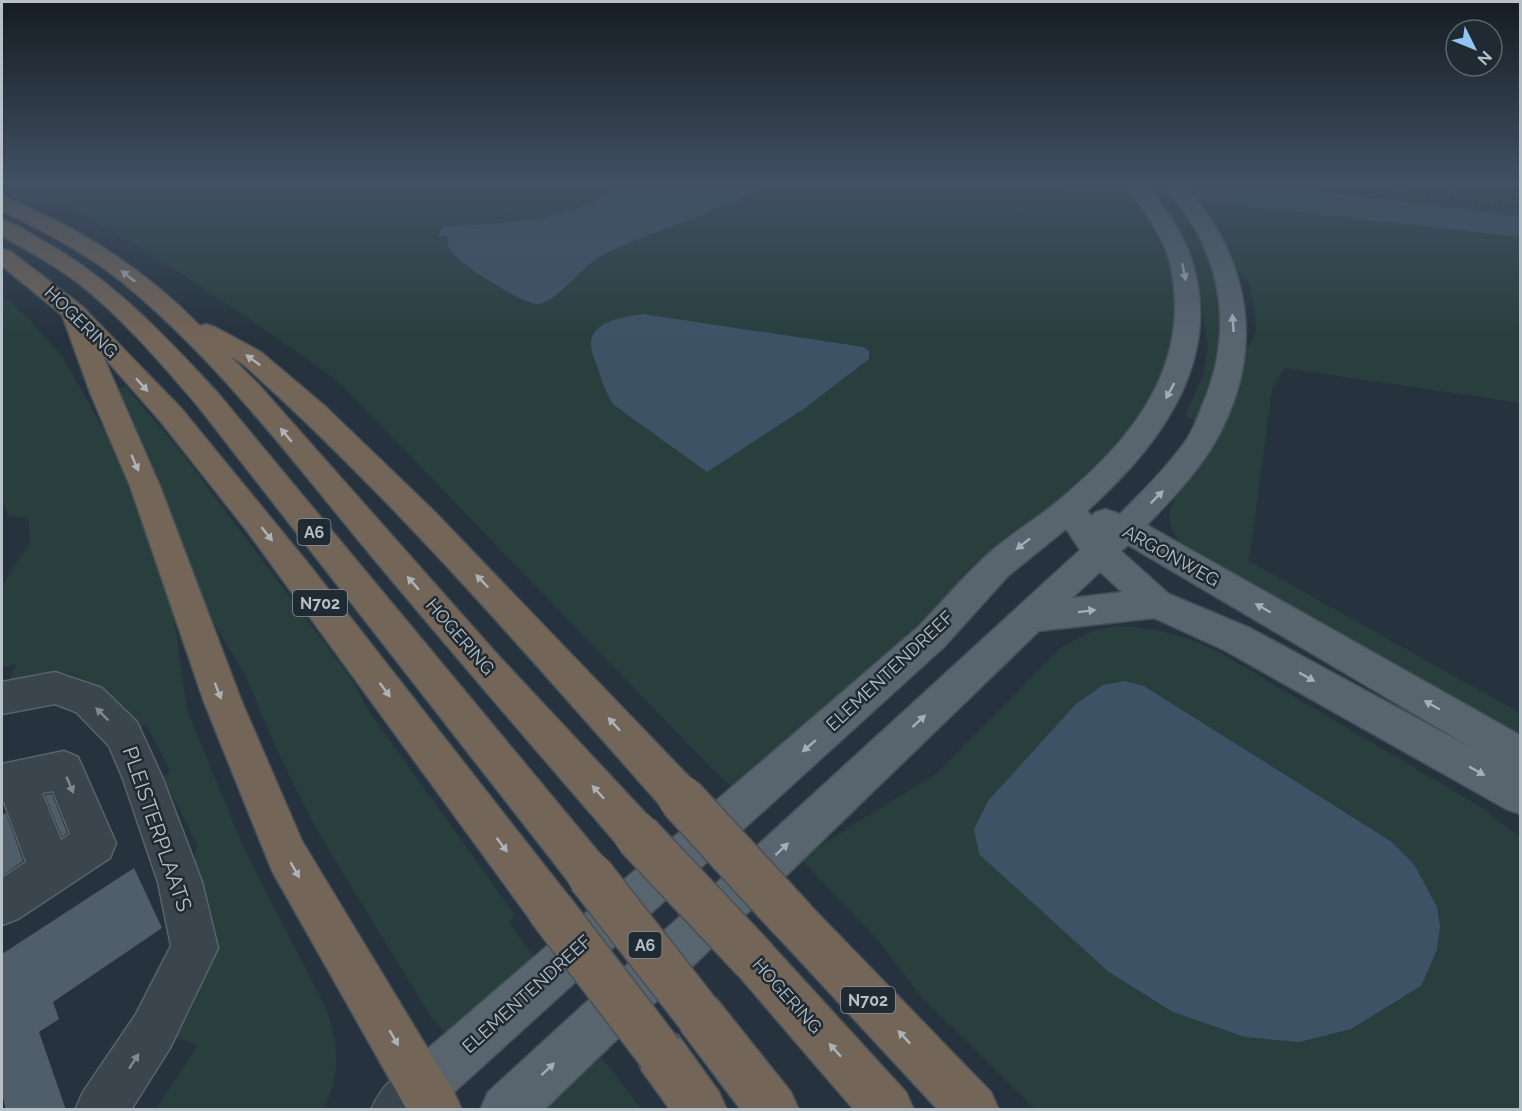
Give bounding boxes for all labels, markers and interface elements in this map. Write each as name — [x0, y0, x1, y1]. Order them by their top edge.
north arrow — [1444, 18, 1504, 78]
text: N — [1473, 47, 1496, 69]
one-way arrow — [1180, 262, 1190, 281]
one-way arrow — [120, 269, 136, 282]
street label: HOGERING — [40, 282, 122, 362]
one-way arrow — [1228, 313, 1238, 332]
one-way arrow — [245, 354, 261, 366]
one-way arrow — [135, 377, 149, 392]
one-way arrow — [1165, 382, 1175, 399]
one-way arrow — [280, 427, 293, 443]
one-way arrow — [130, 454, 140, 472]
one-way arrow — [1150, 490, 1164, 504]
road number: A6 — [298, 519, 330, 545]
street label: ARGONWEG — [1120, 521, 1223, 591]
one-way arrow — [260, 527, 272, 542]
one-way arrow — [1015, 538, 1031, 551]
one-way arrow — [475, 574, 489, 588]
one-way arrow — [407, 576, 420, 591]
road number: N702 — [293, 590, 347, 616]
street label: HOGERING — [422, 594, 499, 679]
one-way arrow — [1254, 603, 1271, 613]
street label: ELEMENTENDREEF — [822, 606, 958, 735]
one-way arrow — [1078, 606, 1097, 615]
one-way arrow — [1298, 672, 1315, 682]
one-way arrow — [379, 681, 391, 697]
one-way arrow — [214, 682, 224, 700]
one-way arrow — [1423, 700, 1440, 710]
one-way arrow — [96, 707, 110, 721]
one-way arrow — [911, 715, 926, 728]
one-way arrow — [607, 718, 621, 732]
one-way arrow — [801, 739, 816, 753]
street label: PLEISTERPLAATS — [117, 743, 198, 915]
one-way arrow — [1469, 766, 1486, 776]
one-way arrow — [65, 776, 75, 794]
one-way arrow — [592, 785, 605, 800]
one-way arrow — [496, 838, 508, 853]
one-way arrow — [775, 843, 789, 857]
one-way arrow — [290, 862, 301, 878]
street label: ELEMENTENDREEF — [458, 930, 595, 1057]
road number: A6 — [628, 932, 662, 958]
street label: HOGERING — [748, 954, 827, 1037]
road number: N702 — [841, 987, 895, 1013]
one-way arrow — [388, 1030, 399, 1046]
one-way arrow — [897, 1030, 911, 1045]
one-way arrow — [829, 1043, 842, 1058]
one-way arrow — [128, 1053, 139, 1069]
one-way arrow — [541, 1062, 556, 1076]

